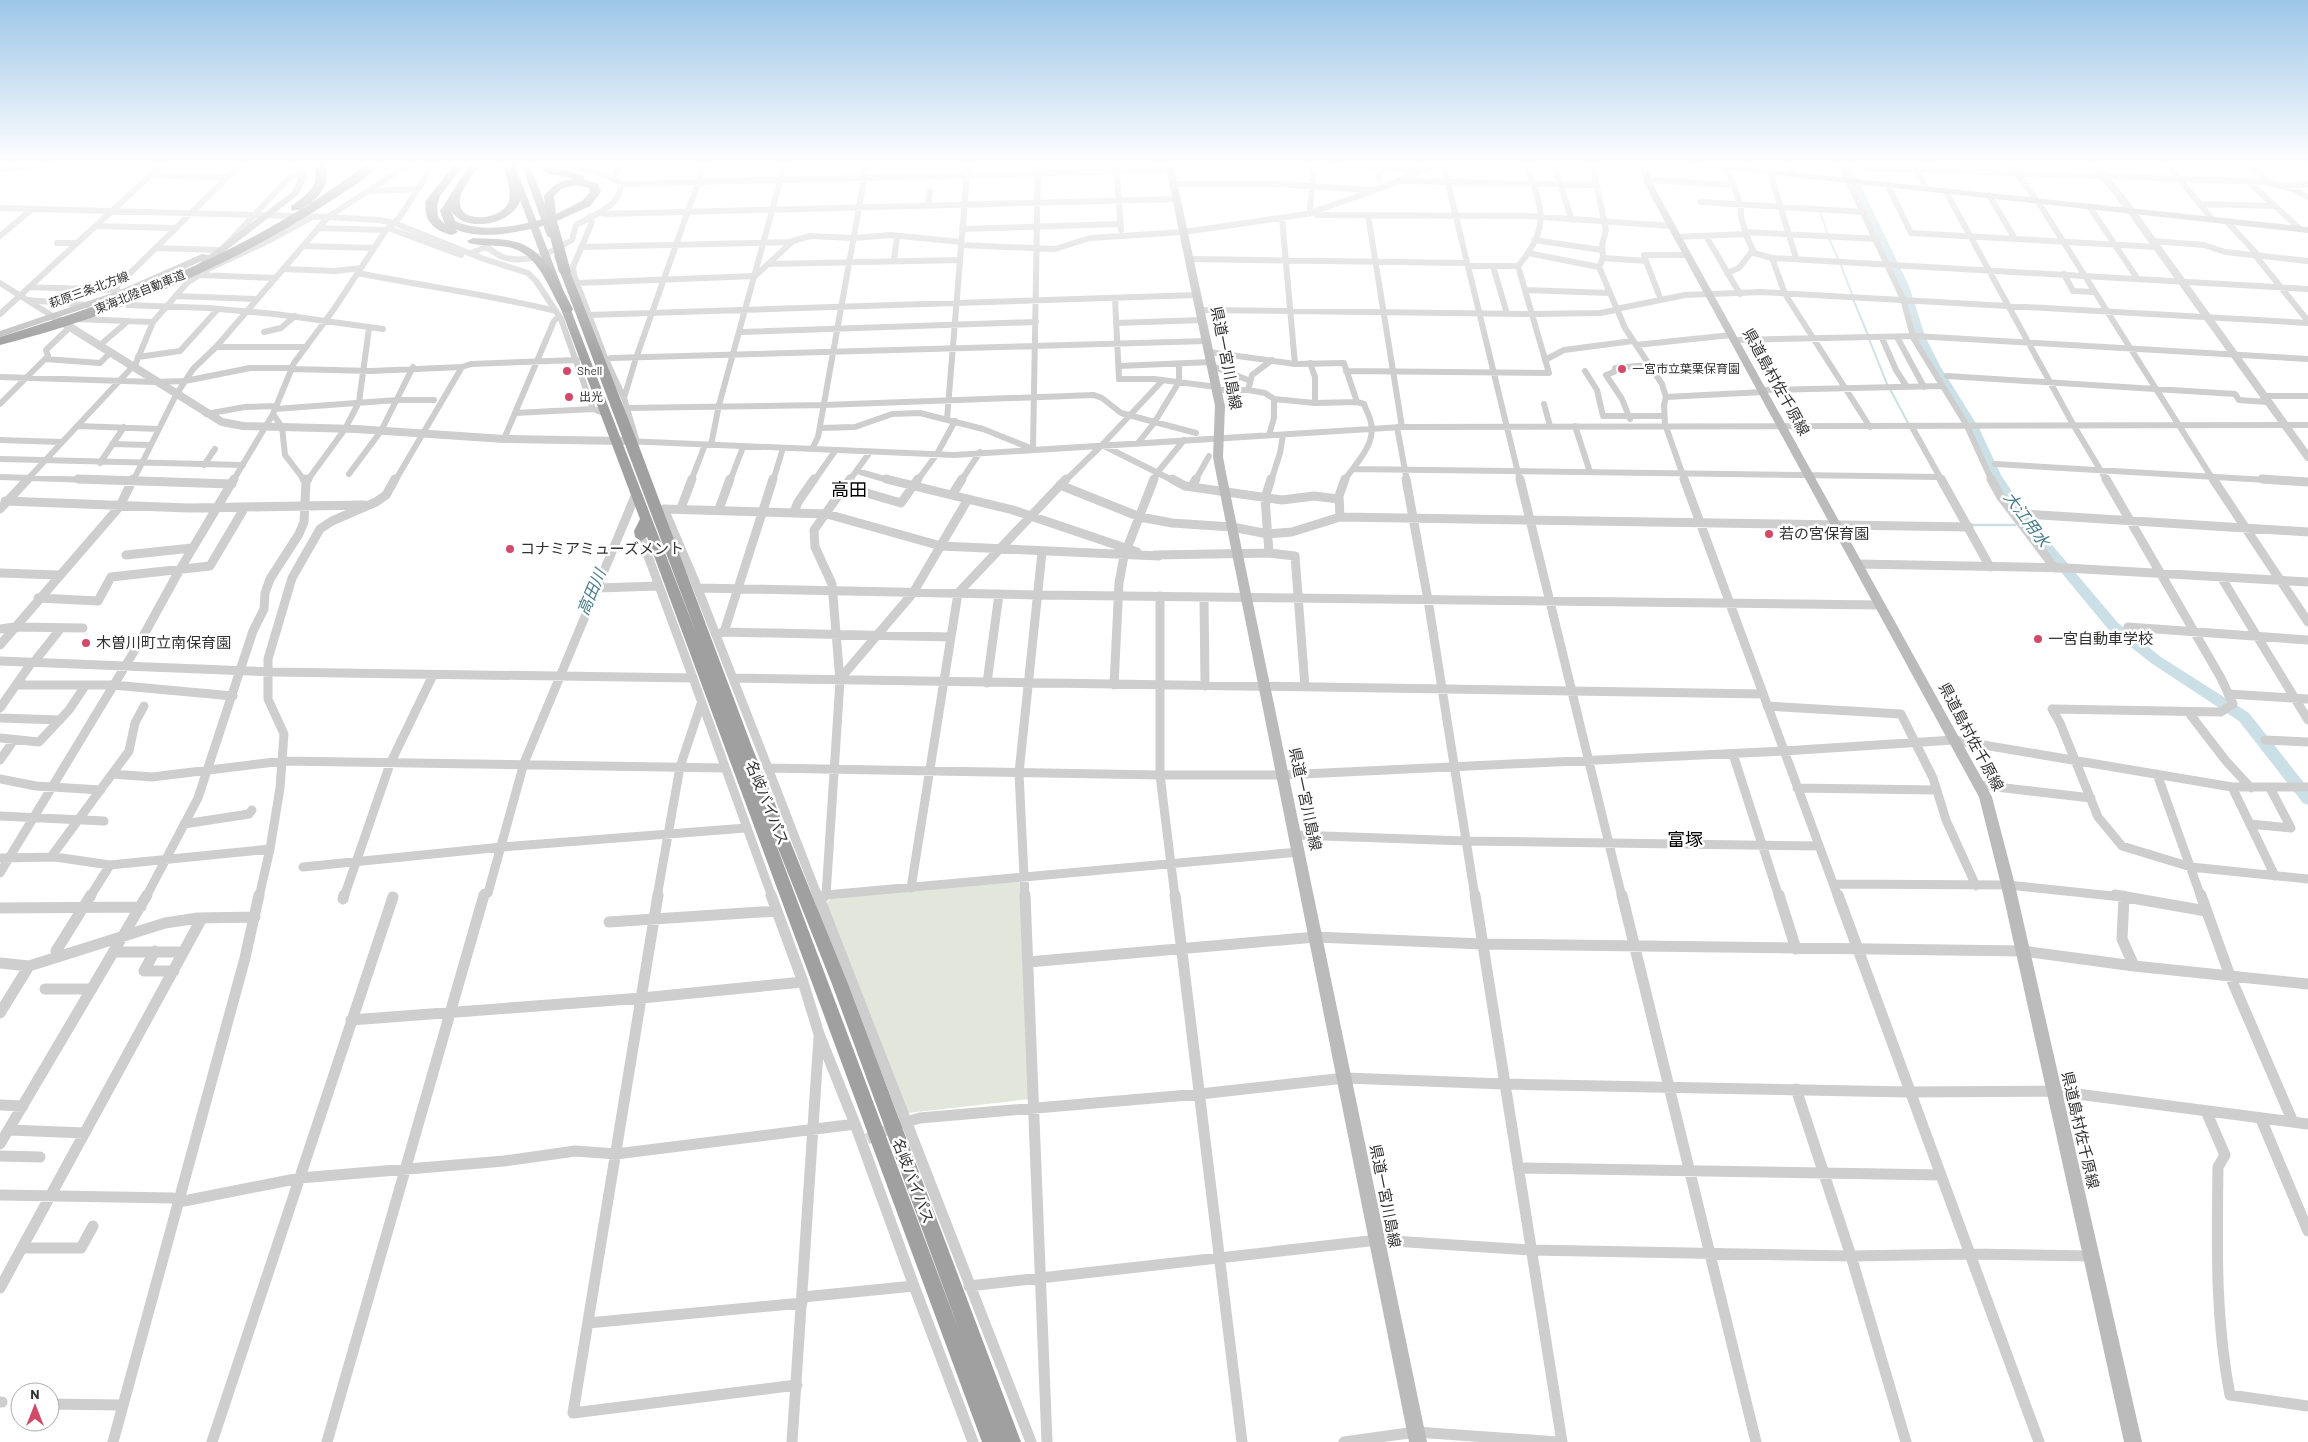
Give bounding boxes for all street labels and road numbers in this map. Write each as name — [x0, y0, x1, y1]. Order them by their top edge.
street label: 東海北陸自動車道 — [92, 267, 187, 316]
street label: 萩原三条北方線 — [47, 268, 131, 310]
street label: 県道一宮川島線 — [1208, 305, 1246, 411]
street label: 県道島村佐千原線 — [1740, 325, 1814, 438]
street label: 県道島村佐千原線 — [1936, 679, 2008, 794]
street label: 県道一宮川島線 — [1286, 746, 1326, 852]
street label: 名岐バイパス — [743, 758, 793, 848]
street label: 県道島村佐千原線 — [2059, 1069, 2103, 1190]
street label: 名岐バイパス — [889, 1136, 938, 1226]
street label: 県道一宮川島線 — [1367, 1143, 1405, 1249]

